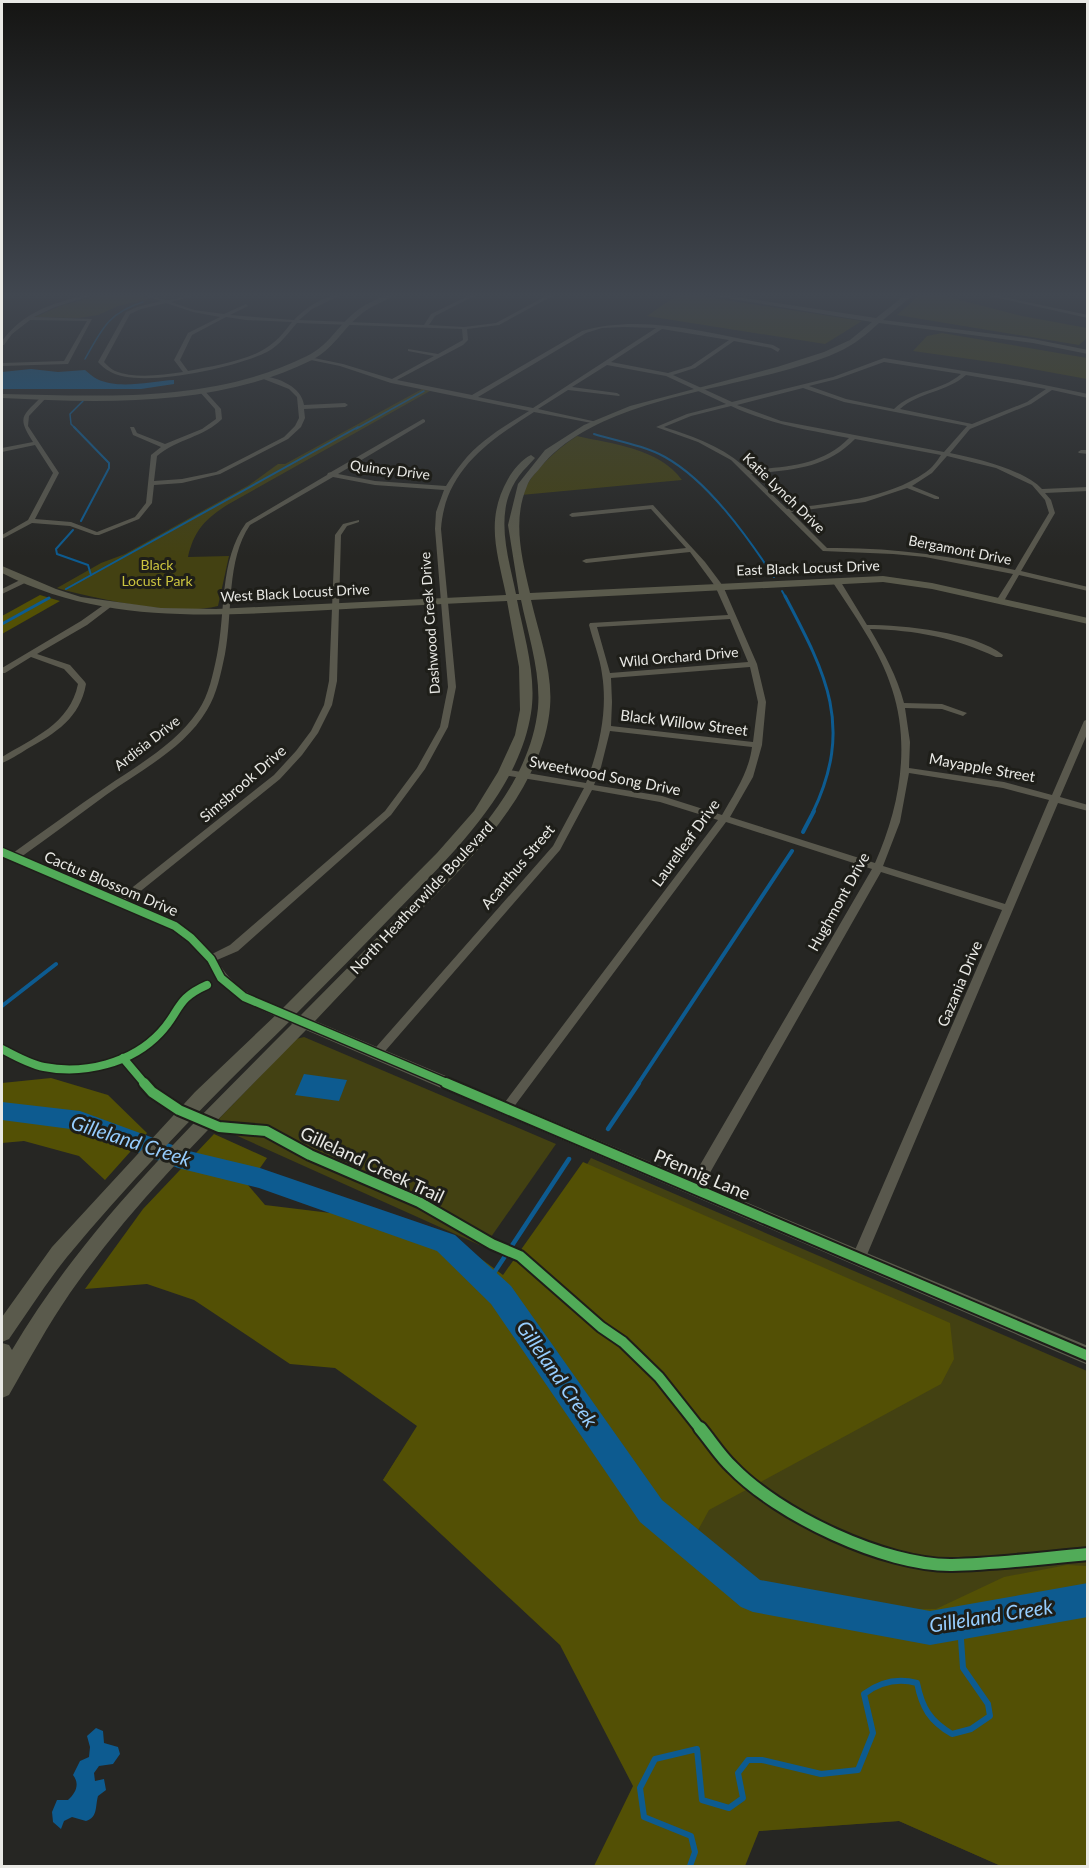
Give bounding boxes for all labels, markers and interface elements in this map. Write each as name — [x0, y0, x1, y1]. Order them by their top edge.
street label: Katie Lynch Drive — [740, 449, 829, 536]
street label: Quincy Drive — [349, 456, 431, 483]
street label: Bergamont Drive — [907, 531, 1013, 568]
street label: Dashwood Creek Drive — [416, 551, 443, 695]
park label: Black Locust Park — [121, 556, 193, 589]
street label: East Black Locust Drive — [736, 557, 880, 578]
street label: West Black Locust Drive — [220, 580, 370, 605]
street label: Wild Orchard Drive — [619, 643, 739, 670]
street label: Black Willow Street — [619, 705, 750, 739]
street label: Ardisia Drive — [110, 712, 183, 774]
street label: Simsbrook Drive — [196, 741, 289, 826]
street label: Mayapple Street — [928, 749, 1037, 785]
street label: Sweetwood Song Drive — [528, 751, 683, 799]
street label: Laurelleaf Drive — [647, 795, 723, 890]
street label: North Heatherwilde Boulevard — [346, 817, 497, 977]
street label: Acanthus Street — [477, 820, 558, 912]
street label: Cactus Blossom Drive — [42, 847, 181, 919]
street label: Hughmont Drive — [804, 849, 873, 954]
street label: Gazania Drive — [933, 938, 985, 1029]
water label: Gilleland Creek — [68, 1109, 195, 1171]
street label: Gilleland Creek Trail — [297, 1121, 448, 1207]
street label: Pfennig Lane — [651, 1144, 754, 1204]
water label: Gilleland Creek — [512, 1315, 604, 1432]
water label: Gilleland Creek — [927, 1593, 1055, 1637]

